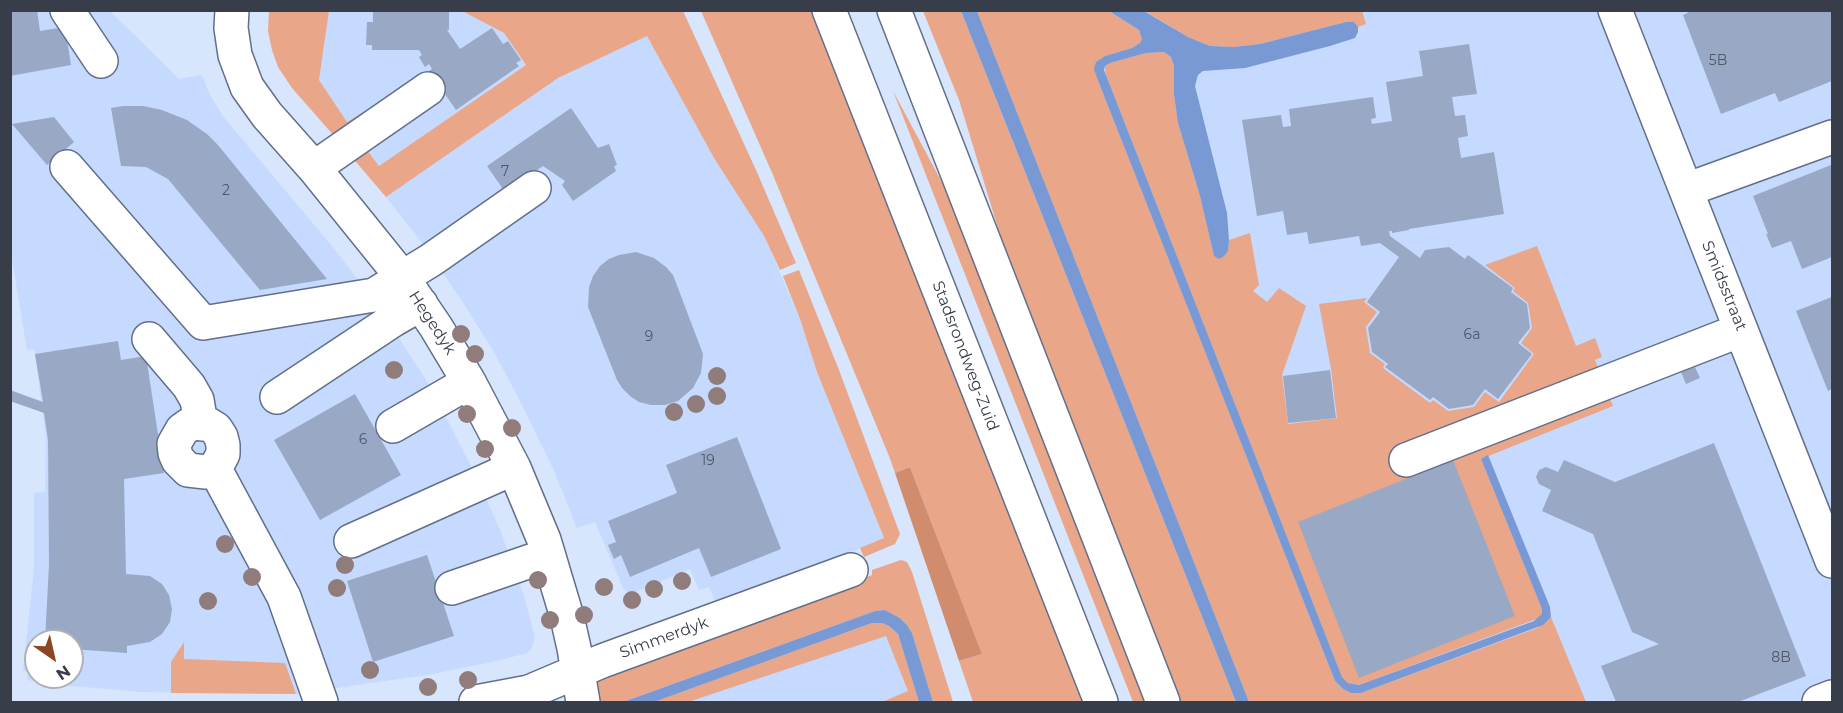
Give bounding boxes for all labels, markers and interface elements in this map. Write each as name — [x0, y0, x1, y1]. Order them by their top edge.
house number: 5B — [1709, 53, 1727, 69]
house number: 7 — [501, 164, 509, 180]
house number: 2 — [222, 183, 230, 199]
street label: Smidsstraat — [1697, 238, 1751, 334]
street label: Stadsrondweg-Zuid — [928, 278, 1002, 434]
street label: Hegedyk — [404, 287, 460, 359]
house number: 6a — [1464, 327, 1480, 343]
house number: 9 — [645, 329, 653, 345]
house number: 6 — [359, 432, 367, 448]
house number: 19 — [701, 453, 715, 469]
street label: Simmerdyk — [617, 613, 711, 663]
north arrow — [24, 629, 84, 689]
house number: 8B — [1771, 650, 1791, 666]
text: N — [53, 661, 74, 684]

